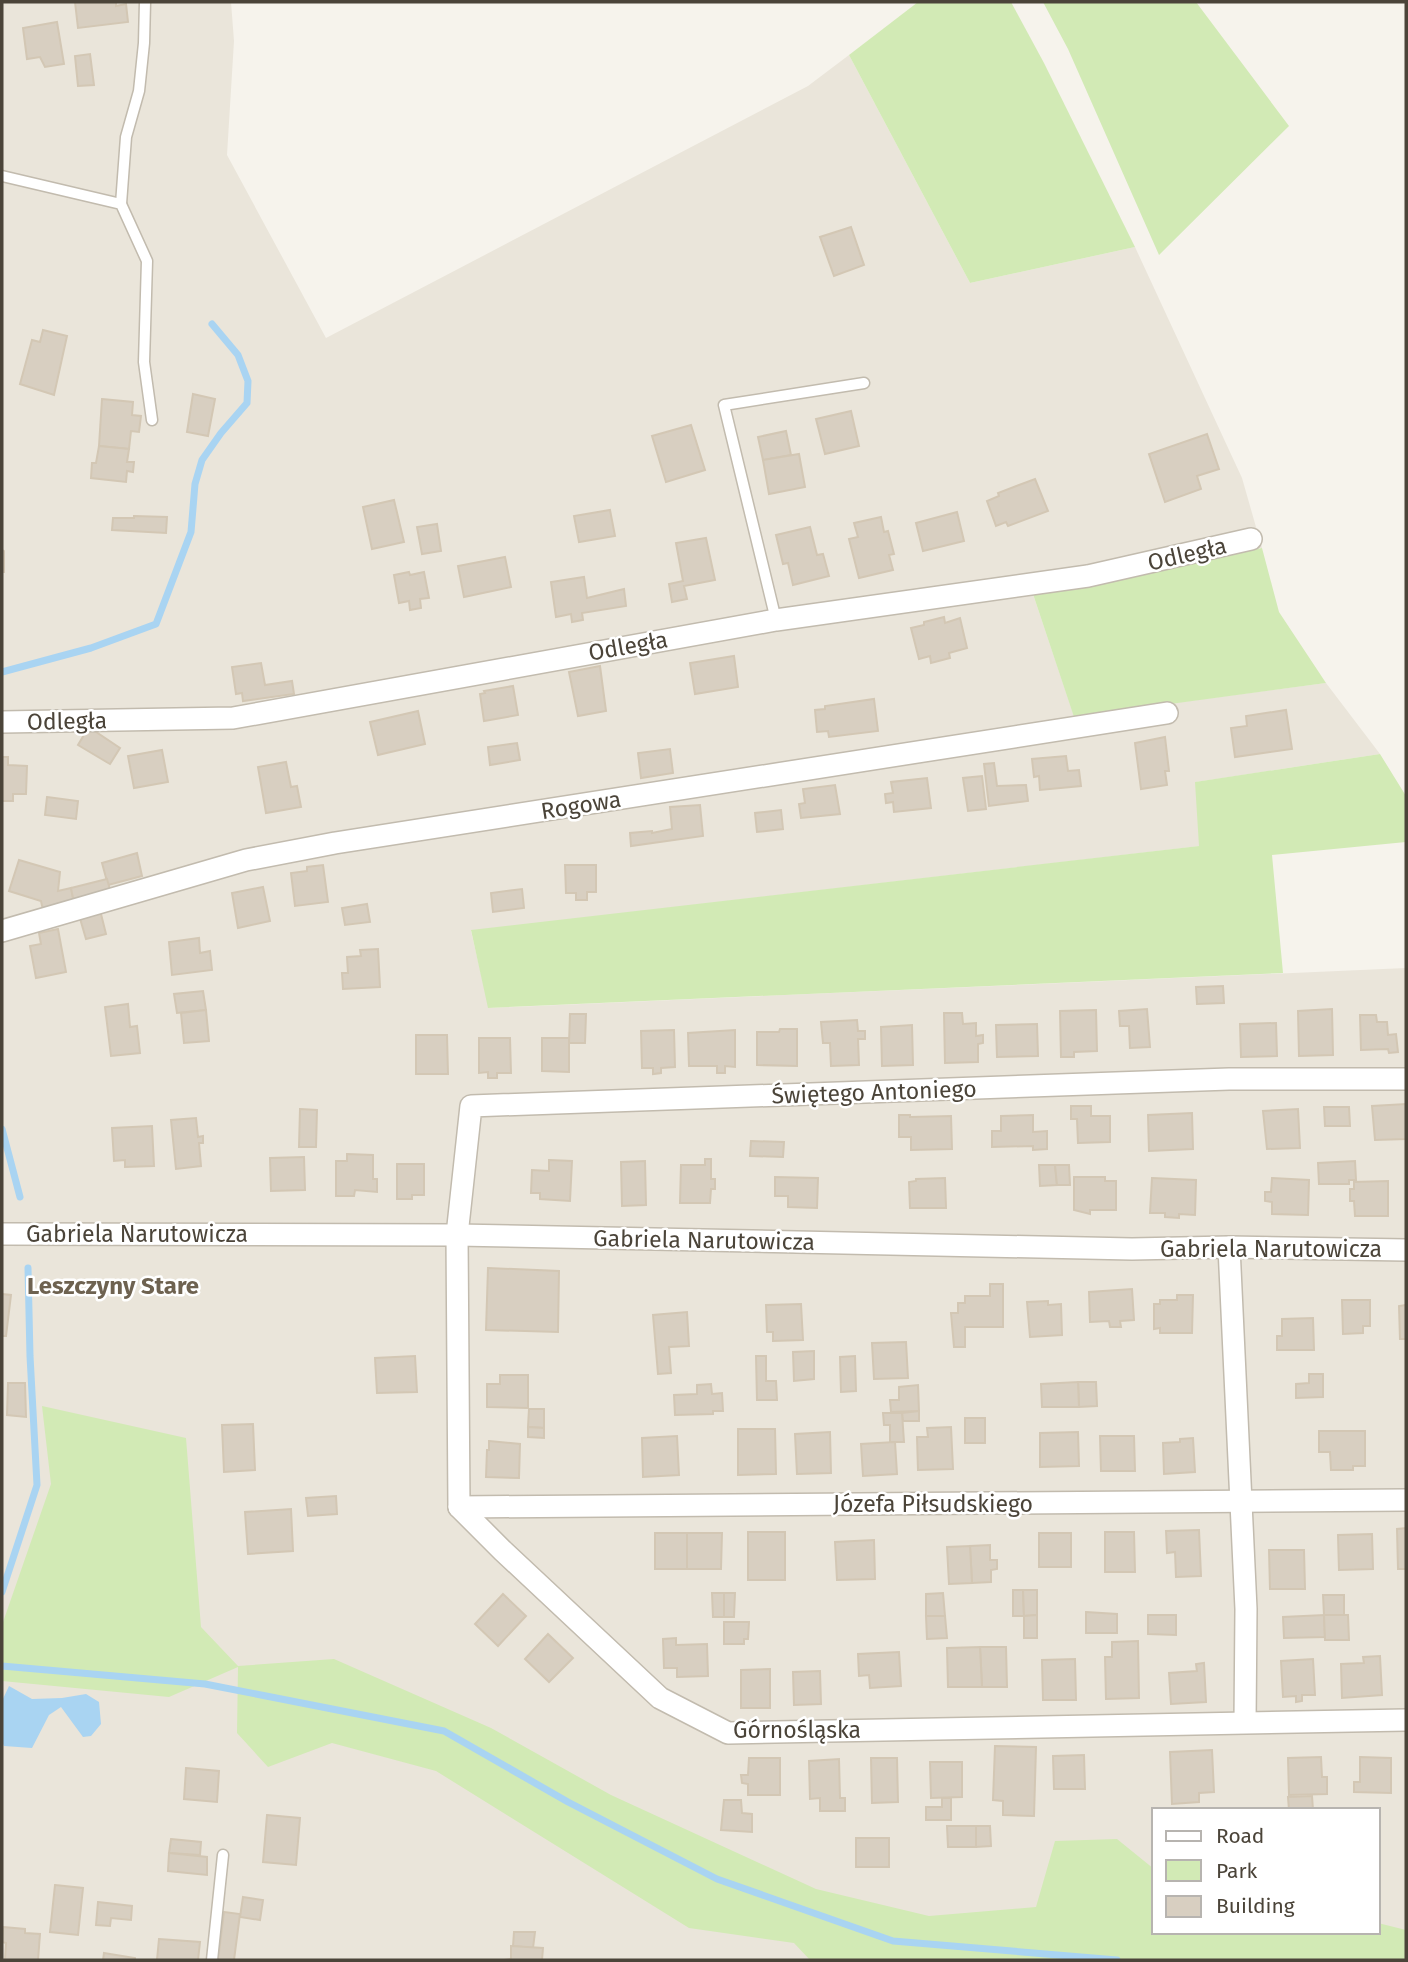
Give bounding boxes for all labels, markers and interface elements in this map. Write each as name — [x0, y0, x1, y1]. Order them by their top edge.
street label: Odległa — [1145, 531, 1229, 577]
street label: Odległa — [586, 625, 670, 667]
street label: Odległa — [27, 706, 107, 736]
street label: Rogowa — [539, 785, 623, 825]
street label: Świętego Antoniego — [771, 1073, 977, 1110]
street label: Gabriela Narutowicza — [26, 1220, 248, 1248]
street label: Gabriela Narutowicza — [593, 1224, 815, 1256]
street label: Gabriela Narutowicza — [1160, 1235, 1382, 1263]
district label: Leszczyny Stare — [27, 1272, 199, 1300]
street label: Józefa Piłsudskiego — [833, 1490, 1033, 1518]
street label: Górnośląska — [733, 1716, 861, 1744]
legend — [1152, 1808, 1380, 1934]
text: Road — [1216, 1823, 1264, 1849]
text: Park — [1216, 1858, 1258, 1884]
text: Building — [1216, 1893, 1295, 1919]

